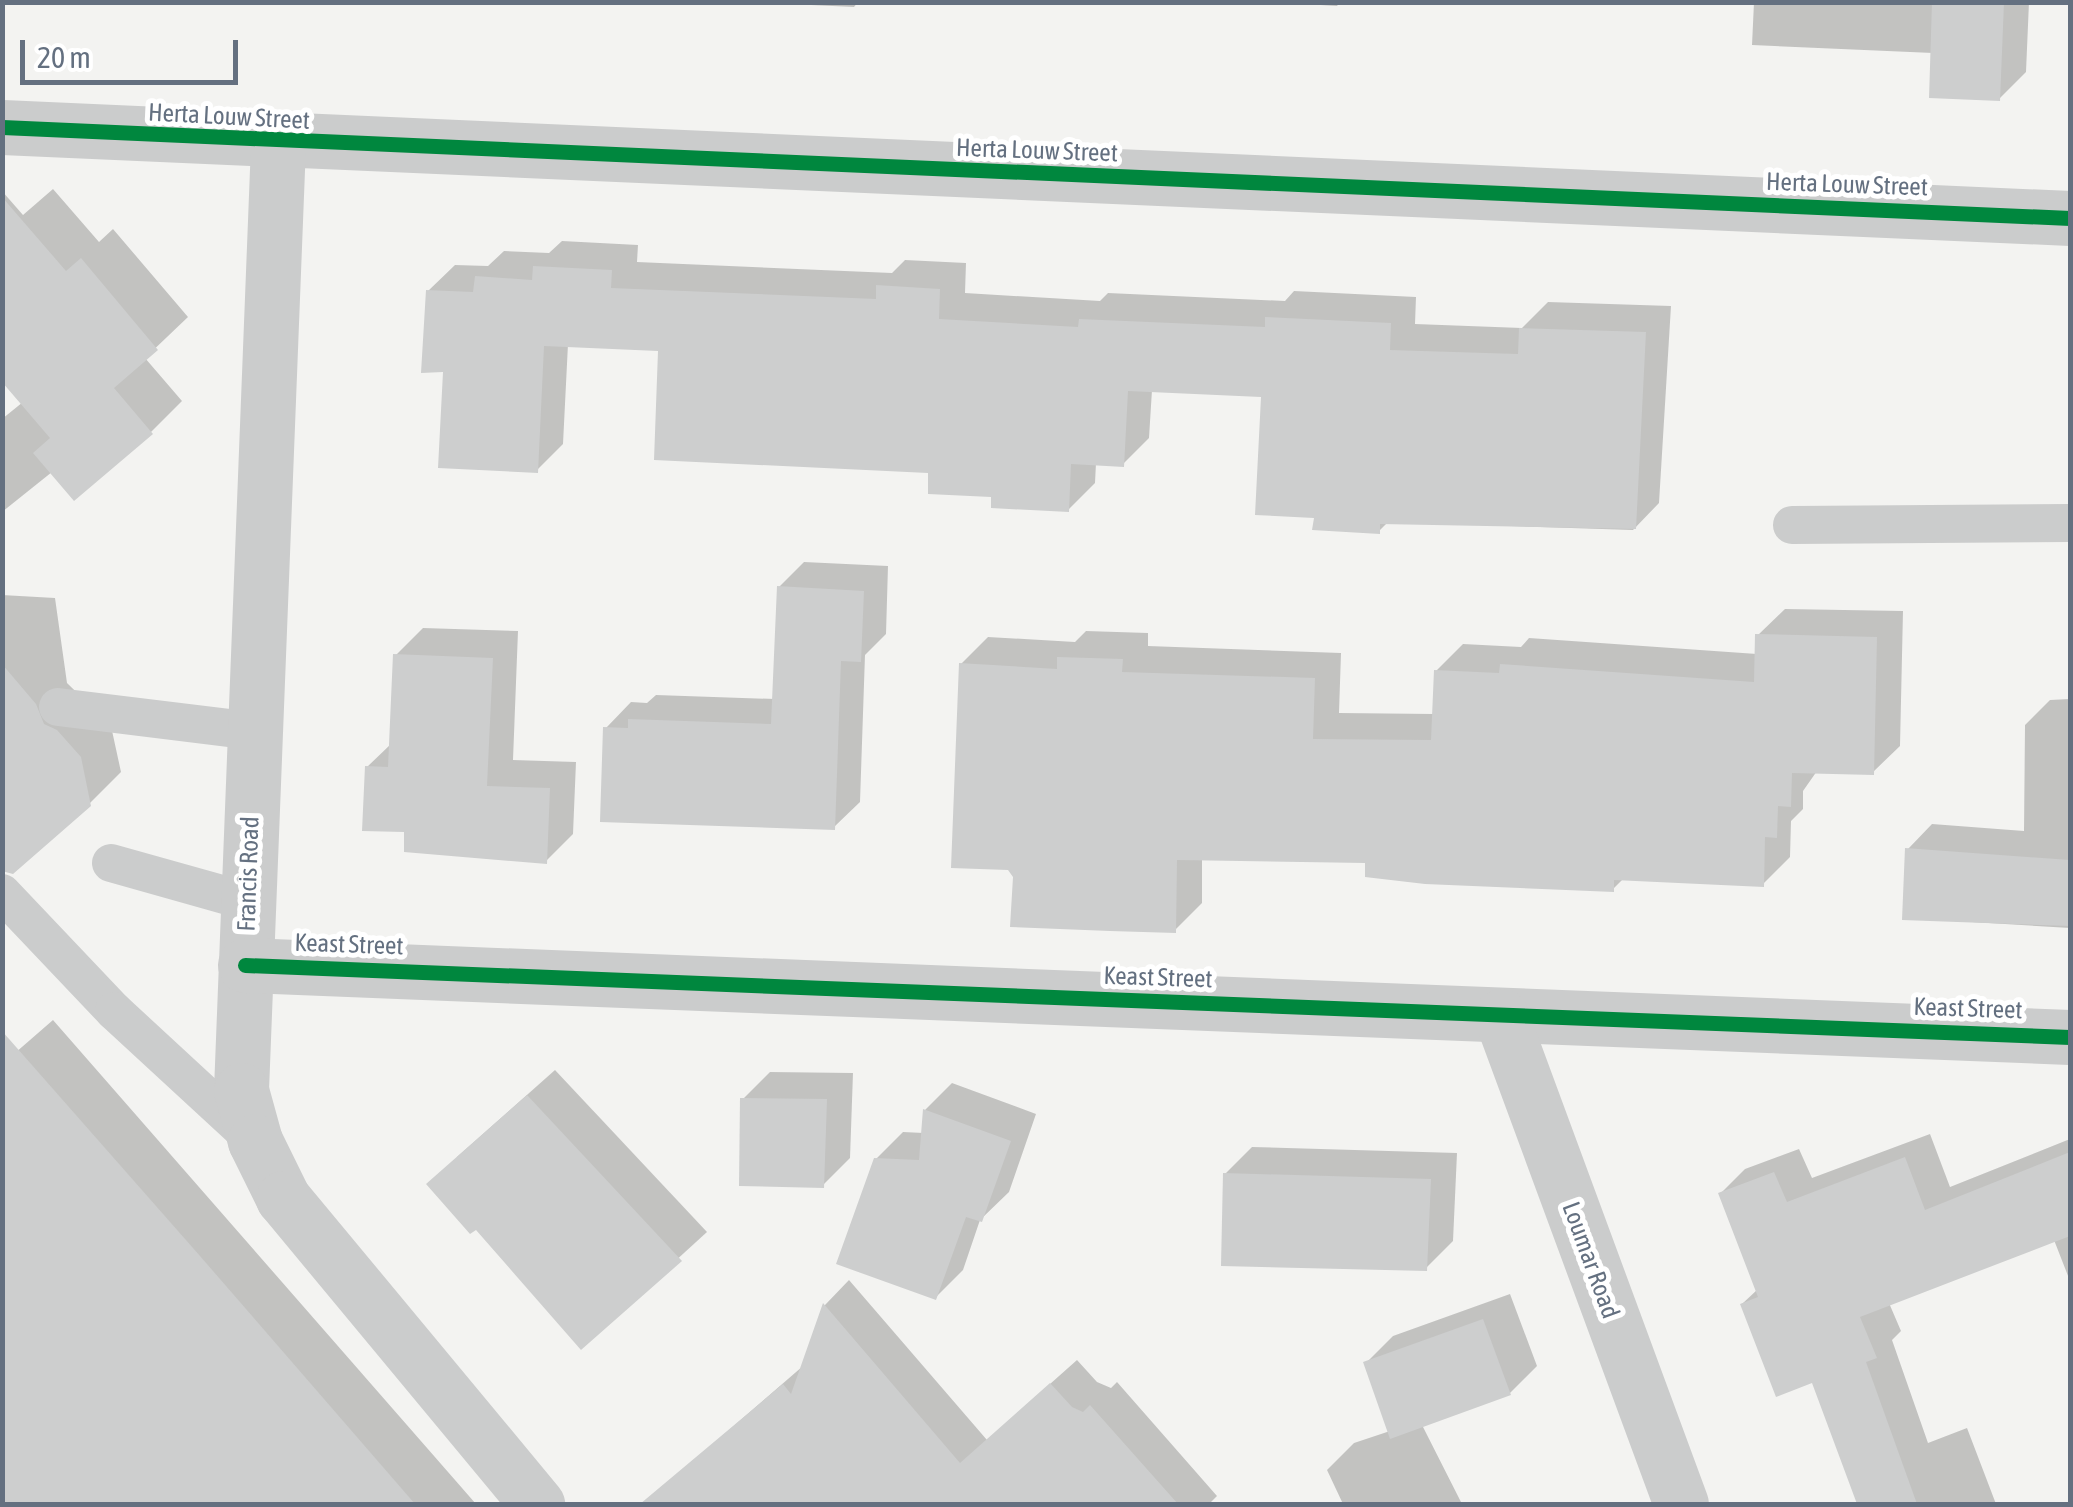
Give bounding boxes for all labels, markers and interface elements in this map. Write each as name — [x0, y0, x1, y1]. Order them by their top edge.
scale bar — [25, 20, 242, 82]
text: 20 m — [37, 40, 91, 74]
street label: Herta Louw Street — [147, 97, 311, 135]
street label: Herta Louw Street — [956, 132, 1118, 168]
street label: Herta Louw Street — [1766, 166, 1928, 202]
street label: Francis Road — [231, 816, 265, 932]
street label: Keast Street — [294, 927, 404, 961]
street label: Keast Street — [1103, 960, 1213, 994]
street label: Keast Street — [1913, 991, 2023, 1025]
street label: Loumar Road — [1556, 1198, 1626, 1322]

